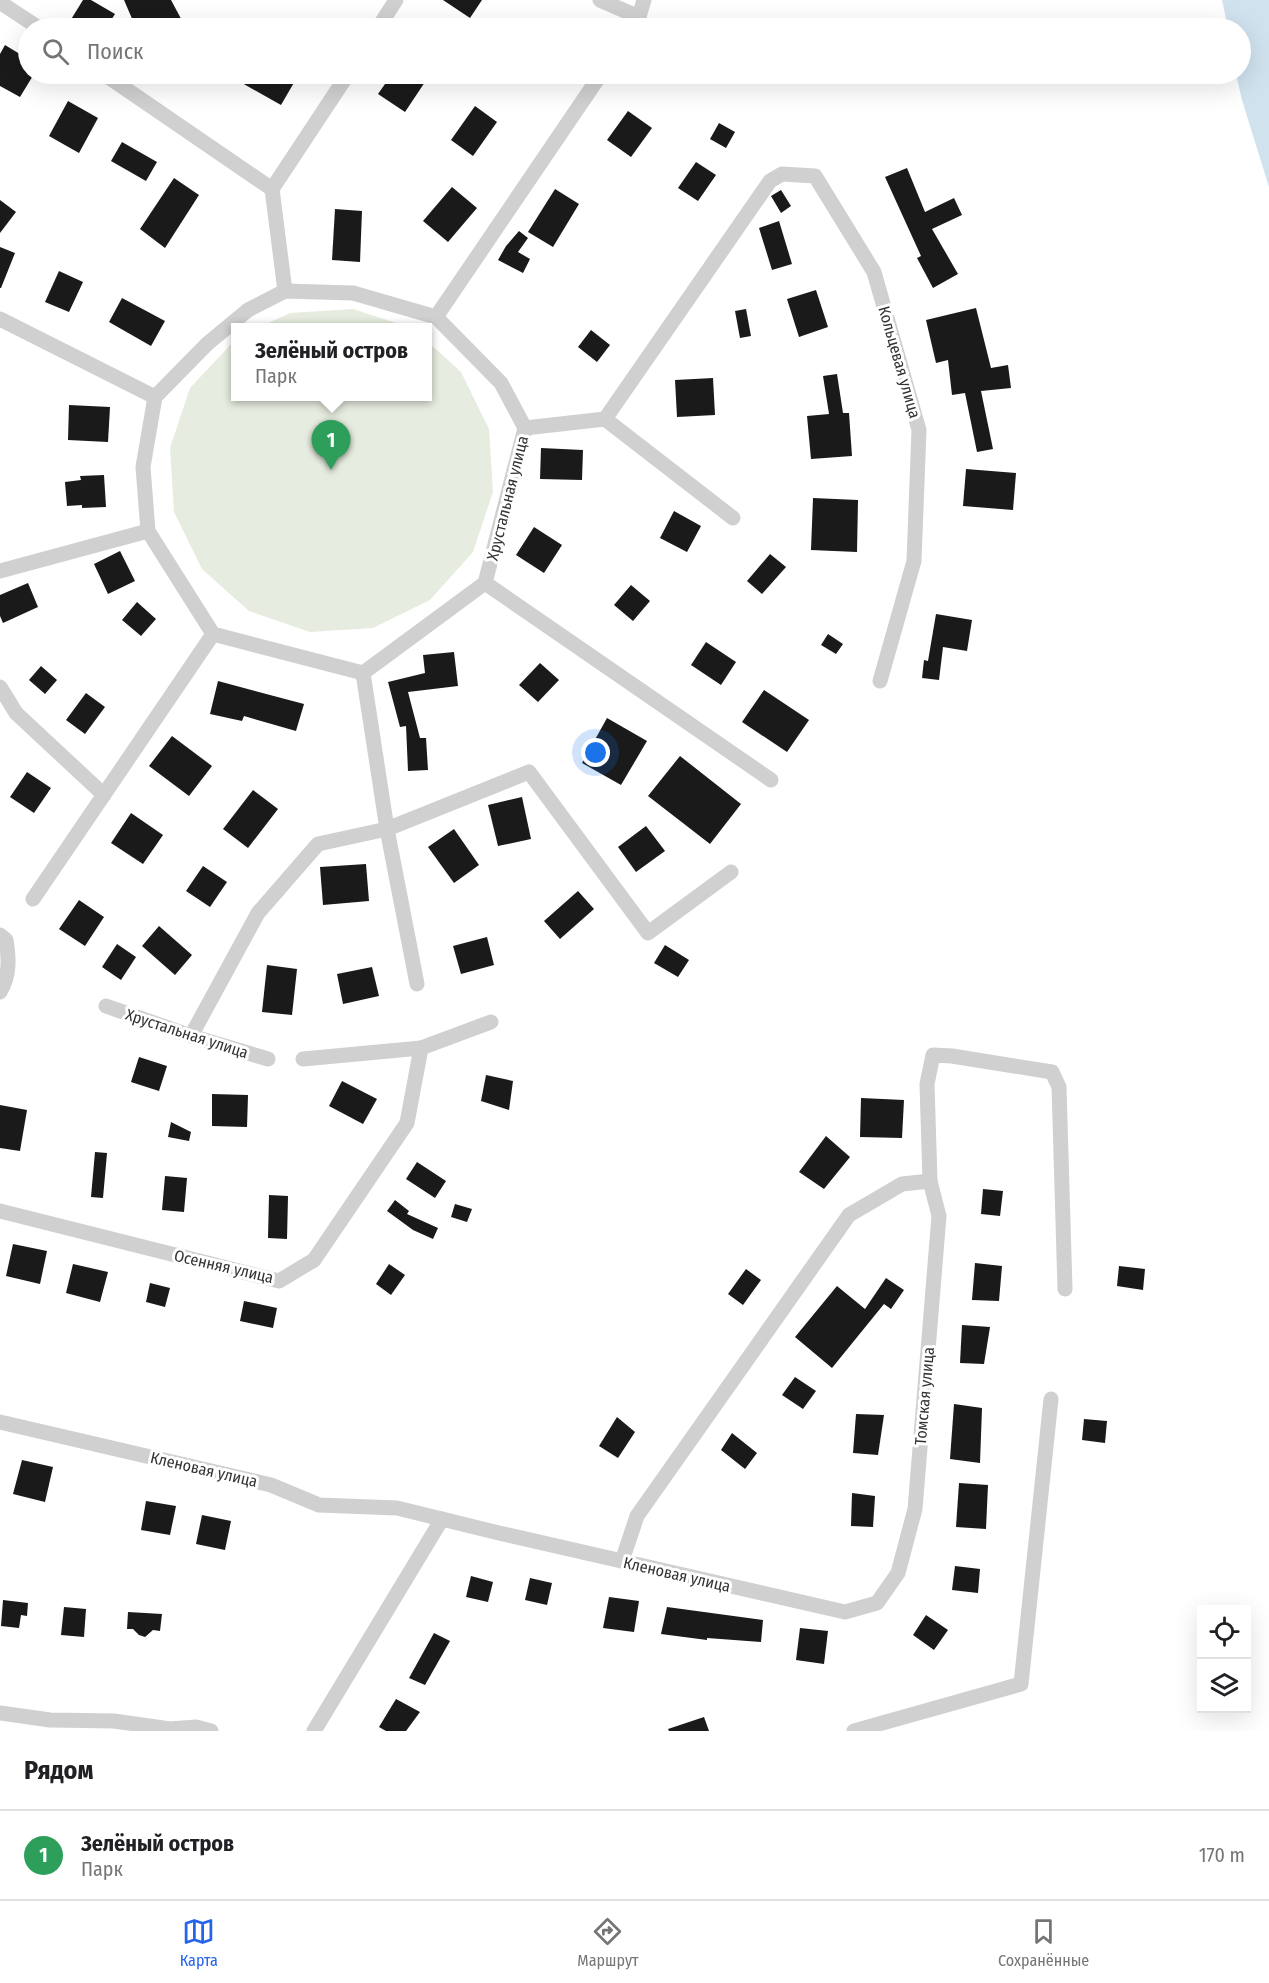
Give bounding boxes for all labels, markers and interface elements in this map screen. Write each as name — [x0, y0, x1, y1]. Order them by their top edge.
search box — [18, 18, 1251, 84]
icon: search — [39, 35, 72, 68]
text: Поиск — [87, 38, 143, 65]
street label: Кольцевая улица — [874, 304, 925, 421]
popup — [231, 323, 432, 401]
text: Зелёный остров — [255, 337, 408, 364]
text: Парк — [255, 364, 297, 388]
pin: 1 — [312, 420, 350, 470]
street label: Хрустальная улица — [483, 434, 532, 562]
your location — [581, 738, 610, 767]
street label: Хрустальная улица — [123, 1005, 251, 1062]
street label: Осенняя улица — [172, 1246, 276, 1287]
street label: Томская улица — [911, 1346, 938, 1446]
street label: Кленовая улица — [149, 1448, 259, 1491]
street label: Кленовая улица — [622, 1553, 732, 1596]
map controls — [1197, 1605, 1251, 1713]
button: locate — [1197, 1605, 1251, 1659]
button: layers — [1197, 1659, 1251, 1713]
text: Рядом — [24, 1755, 93, 1786]
text: Зелёный остров — [81, 1830, 234, 1857]
text: 1 — [39, 1843, 48, 1867]
text: 170 m — [1199, 1843, 1245, 1867]
text: Парк — [81, 1857, 123, 1881]
tab: Карта — [180, 1915, 218, 1970]
tab: Маршрут — [577, 1915, 639, 1970]
tab: Сохранённые — [998, 1915, 1089, 1970]

